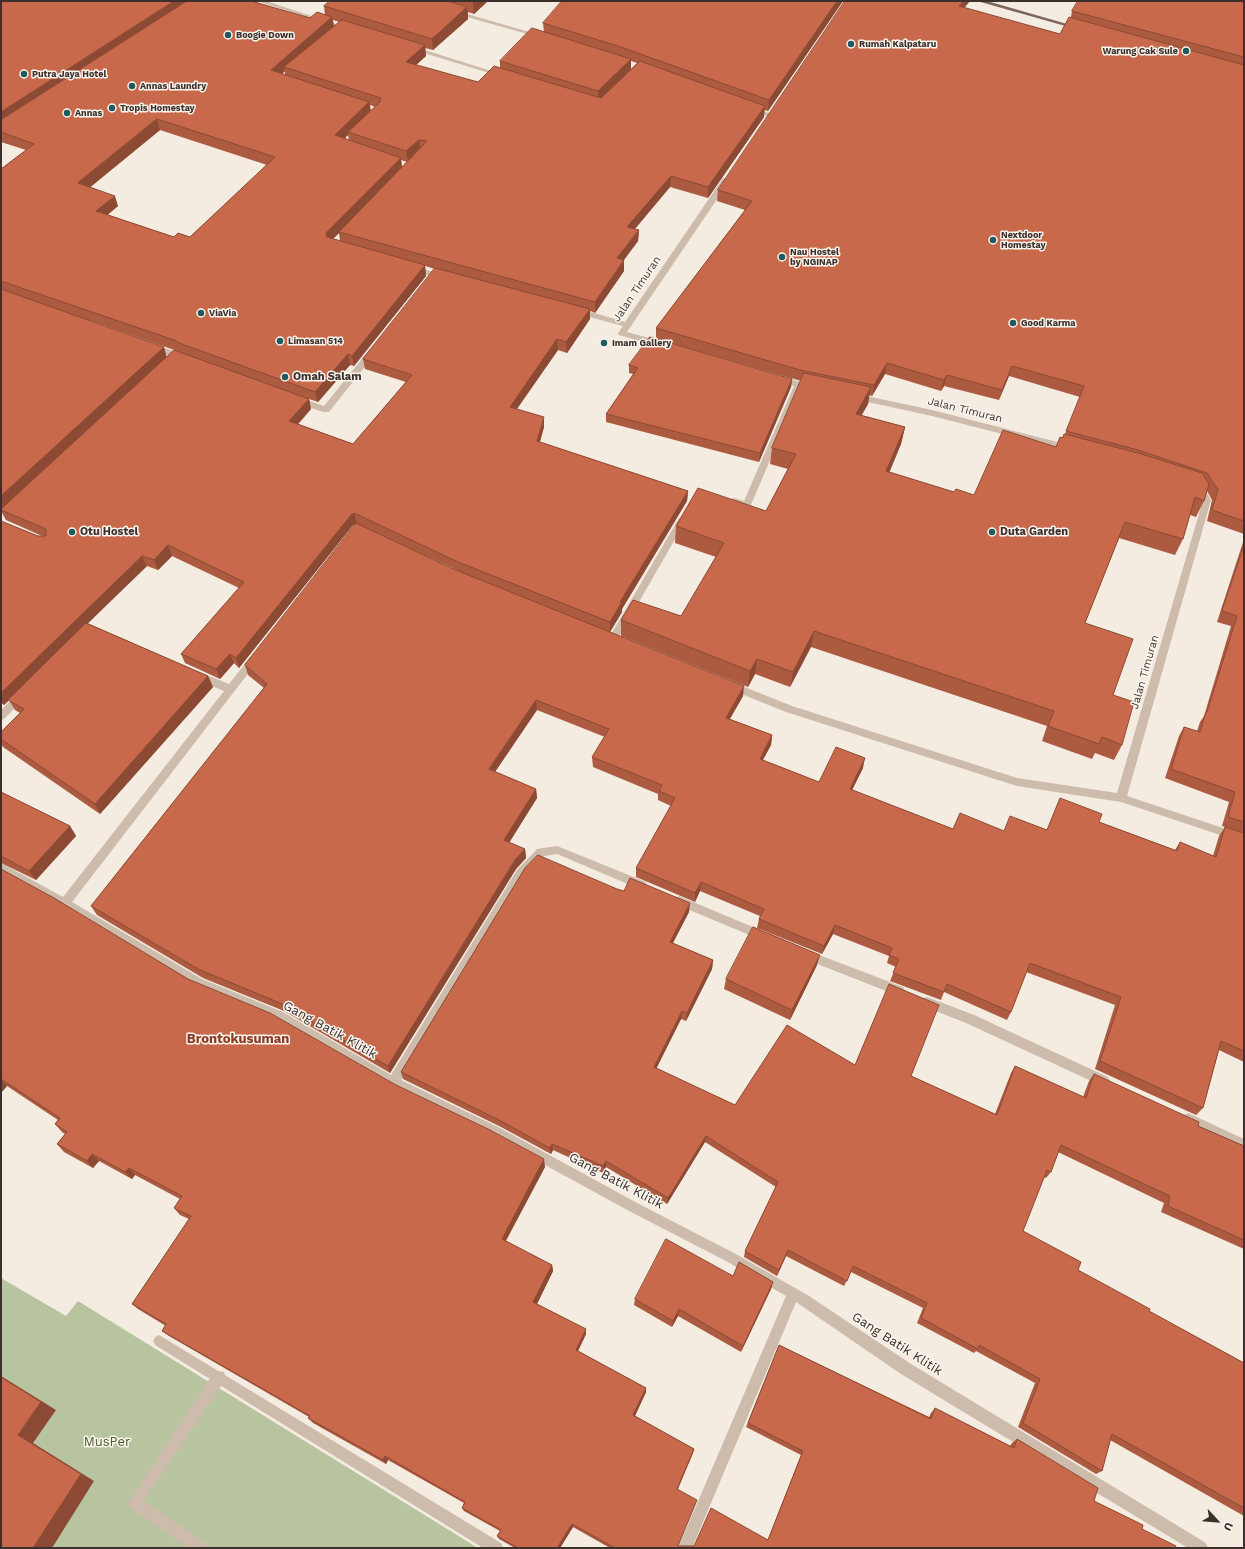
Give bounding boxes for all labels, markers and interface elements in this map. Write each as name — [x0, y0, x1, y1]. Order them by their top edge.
marker: Boogie Down — [223, 30, 233, 40]
place label: Boogie Down — [236, 30, 294, 40]
marker: Rumah Kalpataru — [846, 39, 856, 49]
place label: Rumah Kalpataru — [859, 39, 936, 49]
place label: Warung Cak Sule — [1103, 46, 1178, 56]
marker: Warung Cak Sule — [1181, 46, 1191, 56]
marker: Putra Jaya Hotel — [19, 69, 29, 79]
place label: Putra Jaya Hotel — [32, 69, 106, 79]
marker: Annas Laundry — [127, 81, 137, 91]
place label: Annas Laundry — [140, 81, 206, 91]
marker: Tropis Homestay — [107, 103, 117, 113]
place label: Tropis Homestay — [120, 103, 195, 113]
marker: Annas — [62, 108, 72, 118]
place label: Annas — [75, 108, 102, 118]
place label: Nextdoor Homestay — [1001, 230, 1046, 251]
marker: Nextdoor Homestay — [988, 235, 998, 245]
place label: Nau Hostel by NGINAP — [790, 247, 839, 268]
marker: Nau Hostel by NGINAP — [777, 252, 787, 262]
street label: Jalan Timuran — [610, 254, 664, 324]
marker: ViaVia — [196, 308, 206, 318]
place label: ViaVia — [209, 308, 236, 318]
marker: Good Karma — [1008, 318, 1018, 328]
place label: Good Karma — [1021, 318, 1075, 328]
marker: Limasan 514 — [275, 336, 285, 346]
place label: Limasan 514 — [288, 336, 343, 346]
marker: Imam Gallery — [599, 338, 609, 348]
place label: Imam Gallery — [612, 338, 671, 348]
place label: Omah Salam — [293, 370, 362, 384]
marker: Omah Salam — [280, 372, 290, 382]
street label: Jalan Timuran — [926, 394, 1004, 426]
place label: Otu Hostel — [80, 525, 138, 539]
place label: Duta Garden — [1000, 525, 1068, 539]
marker: Otu Hostel — [67, 527, 77, 537]
marker: Duta Garden — [987, 527, 997, 537]
street label: Jalan Timuran — [1128, 633, 1162, 711]
street label: Gang Batik Klitik — [280, 998, 380, 1062]
district label: Brontokusuman — [187, 1031, 289, 1047]
street label: Gang Batik Klitik — [566, 1150, 666, 1212]
street label: Gang Batik Klitik — [849, 1309, 945, 1379]
park label: MusPer — [84, 1434, 130, 1450]
north arrow — [1197, 1501, 1237, 1541]
text: U — [1221, 1520, 1236, 1533]

